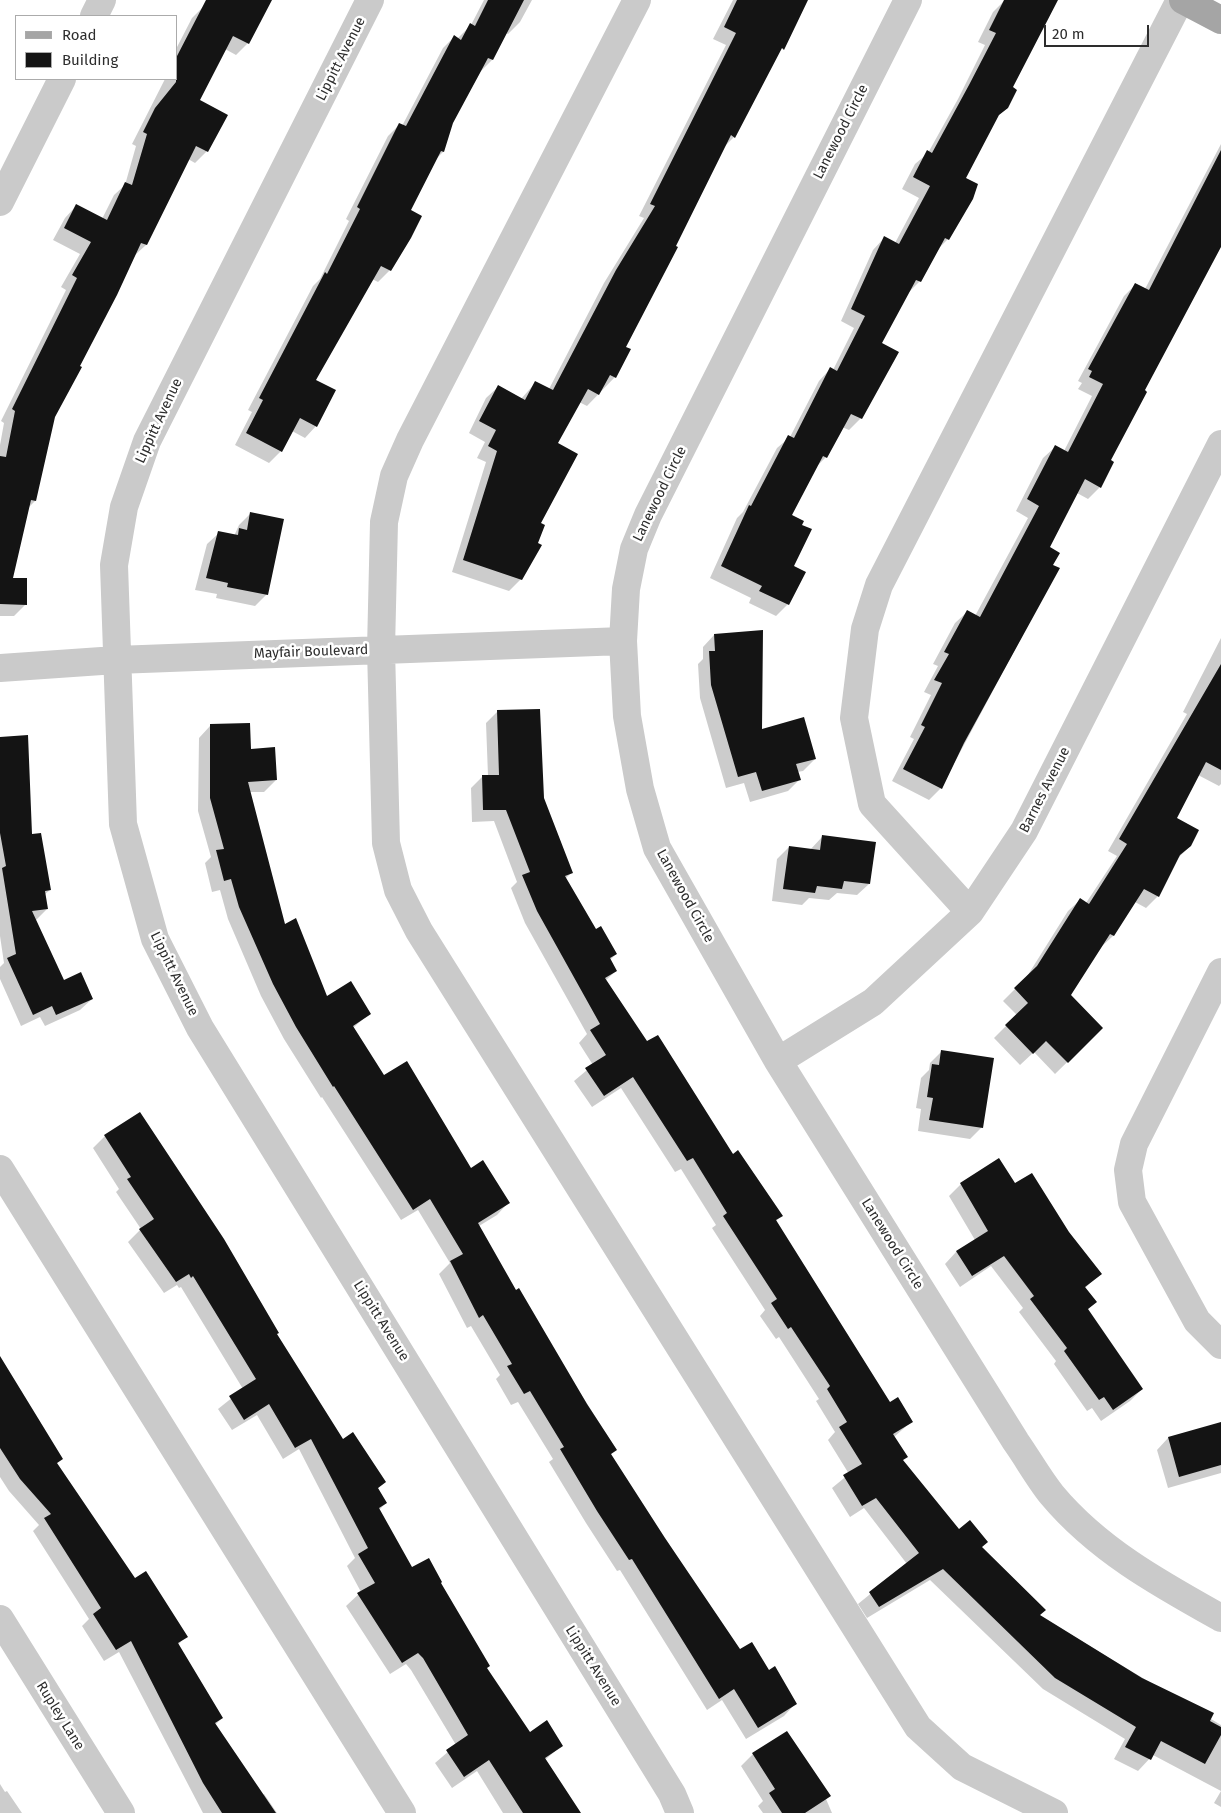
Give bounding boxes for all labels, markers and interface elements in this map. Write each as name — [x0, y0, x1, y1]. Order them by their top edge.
street label: Lippitt Avenue — [313, 14, 369, 104]
legend — [15, 15, 178, 80]
scale bar — [1046, 15, 1151, 47]
text: 20 m — [1052, 25, 1085, 43]
text: Road — [62, 26, 97, 44]
text: Building — [62, 51, 118, 69]
street label: Lanewood Circle — [810, 82, 872, 182]
street label: Lippitt Avenue — [132, 376, 186, 466]
street label: Lanewood Circle — [630, 444, 690, 544]
street label: Mayfair Boulevard — [254, 642, 368, 662]
street label: Barnes Avenue — [1016, 744, 1074, 836]
street label: Lanewood Circle — [652, 846, 718, 946]
street label: Lippitt Avenue — [146, 929, 202, 1019]
street label: Lanewood Circle — [857, 1196, 927, 1292]
street label: Lippitt Avenue — [350, 1278, 412, 1364]
street label: Lippitt Avenue — [562, 1623, 624, 1709]
street label: Rupley Lane — [32, 1679, 88, 1753]

